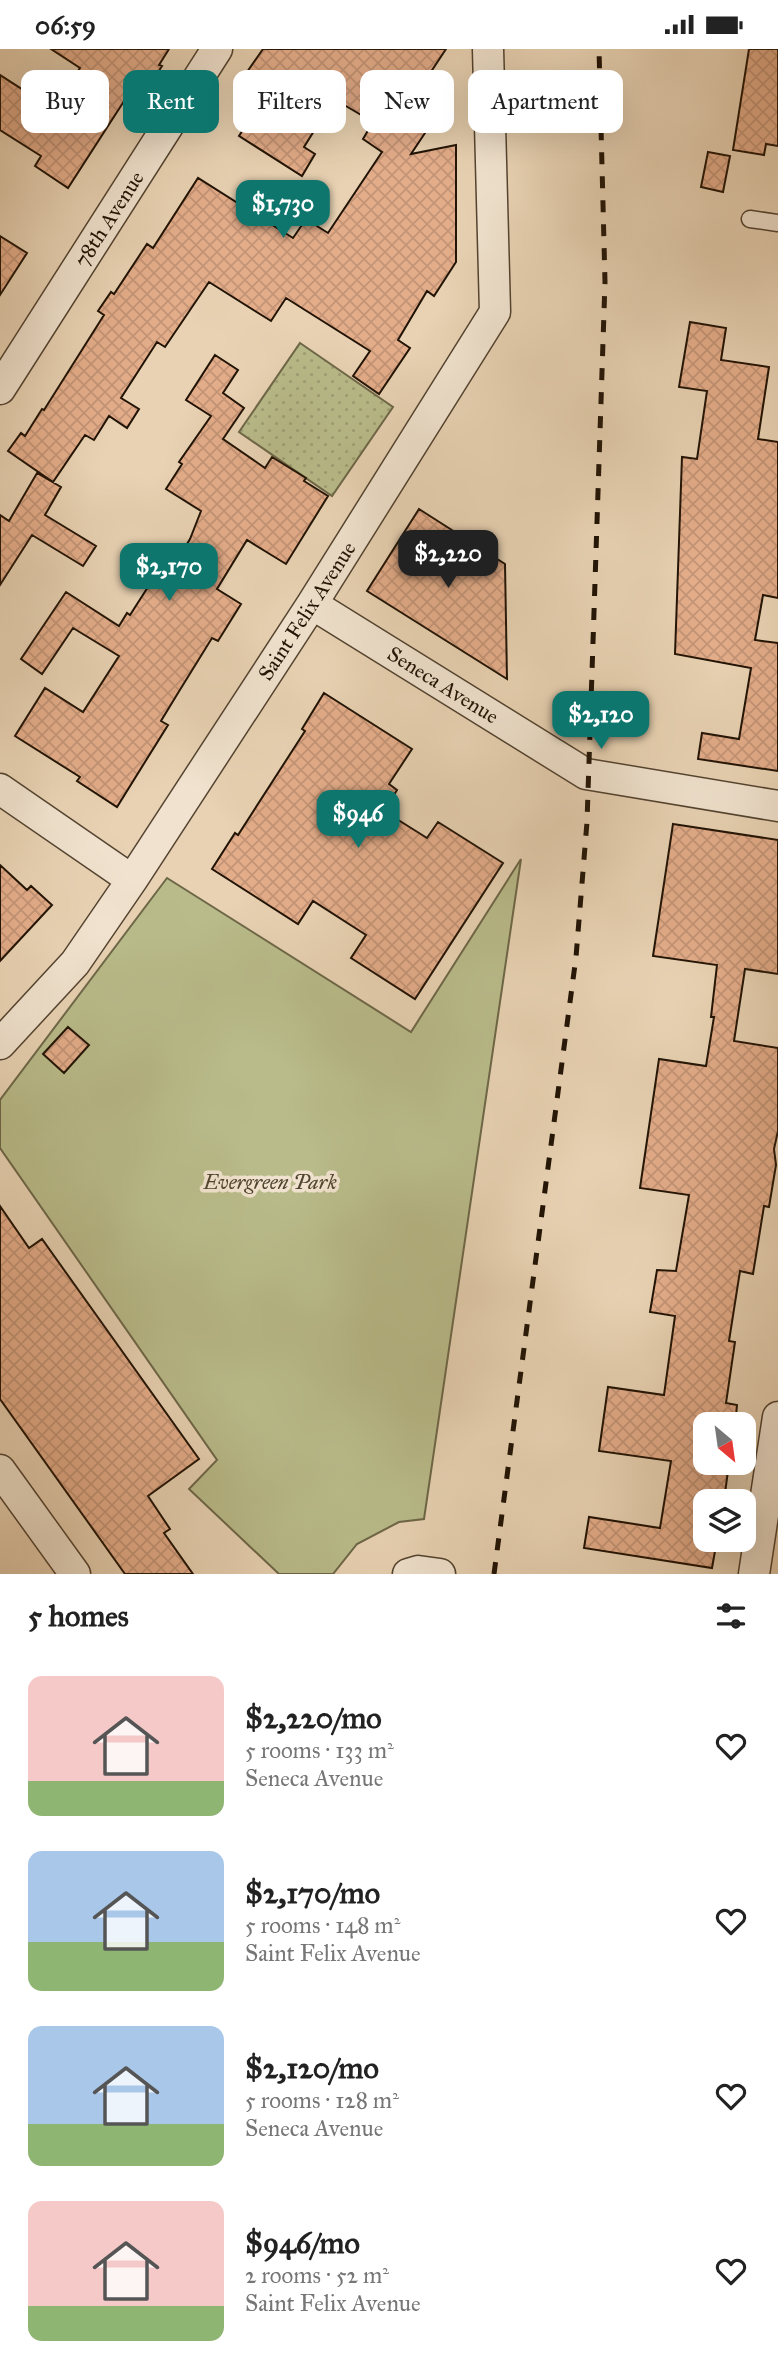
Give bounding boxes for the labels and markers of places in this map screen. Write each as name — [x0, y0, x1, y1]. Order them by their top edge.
pin: $1,730 — [226, 181, 340, 240]
pin: $2,220 — [391, 531, 505, 590]
pin: $2,170 — [112, 543, 226, 603]
pin: $2,120 — [544, 691, 658, 751]
pin: $946 — [317, 791, 399, 850]

